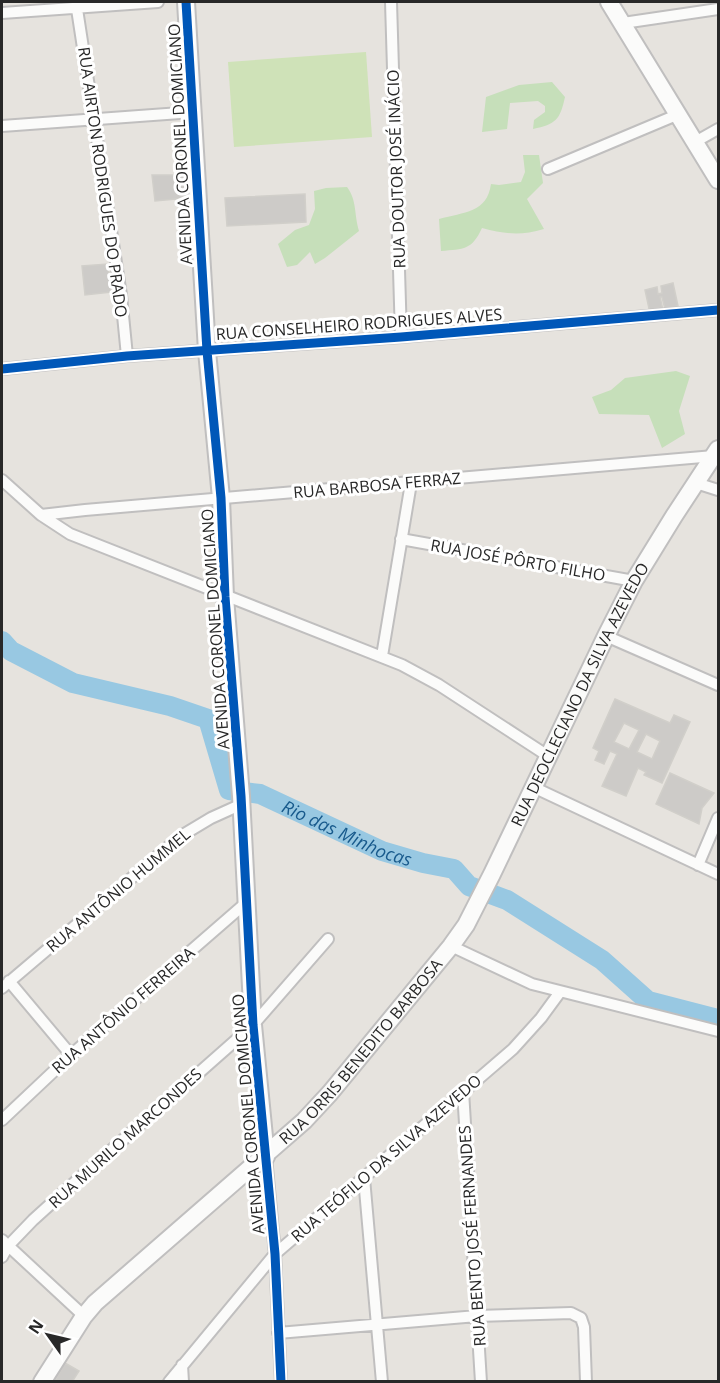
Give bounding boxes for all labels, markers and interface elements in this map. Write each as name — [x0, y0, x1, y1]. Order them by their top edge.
street label: AVENIDA CORONEL DOMICIANO — [163, 23, 197, 265]
street label: RUA AIRTON RODRIGUES DO PRADO — [73, 45, 133, 319]
street label: RUA DOUTOR JOSÉ INÁCIO — [382, 69, 410, 269]
street label: RUA CONSELHEIRO RODRIGUES ALVES — [215, 303, 503, 345]
street label: RUA BARBOSA FERRAZ — [292, 467, 462, 503]
street label: AVENIDA CORONEL DOMICIANO — [196, 508, 234, 750]
street label: RUA JOSÉ PÔRTO FILHO — [429, 534, 607, 586]
street label: RUA DEOCLECIANO DA SILVA AZEVEDO — [506, 558, 654, 830]
water label: Rio das Minhocas — [278, 794, 415, 871]
street label: RUA ANTÔNIO HUMMEL — [41, 823, 195, 957]
street label: RUA ANTÔNIO FERREIRA — [47, 941, 200, 1078]
street label: RUA ORRIS BENEDITO BARBOSA — [274, 953, 448, 1149]
street label: AVENIDA CORONEL DOMICIANO — [227, 993, 269, 1235]
street label: RUA MURILO MARCONDES — [44, 1063, 207, 1213]
street label: RUA TEÓFILO DA SILVA AZEVEDO — [286, 1069, 486, 1247]
street label: RUA BENTO JOSÉ FERNANDES — [453, 1124, 491, 1347]
north arrow — [18, 1305, 78, 1365]
text: N — [23, 1315, 48, 1338]

